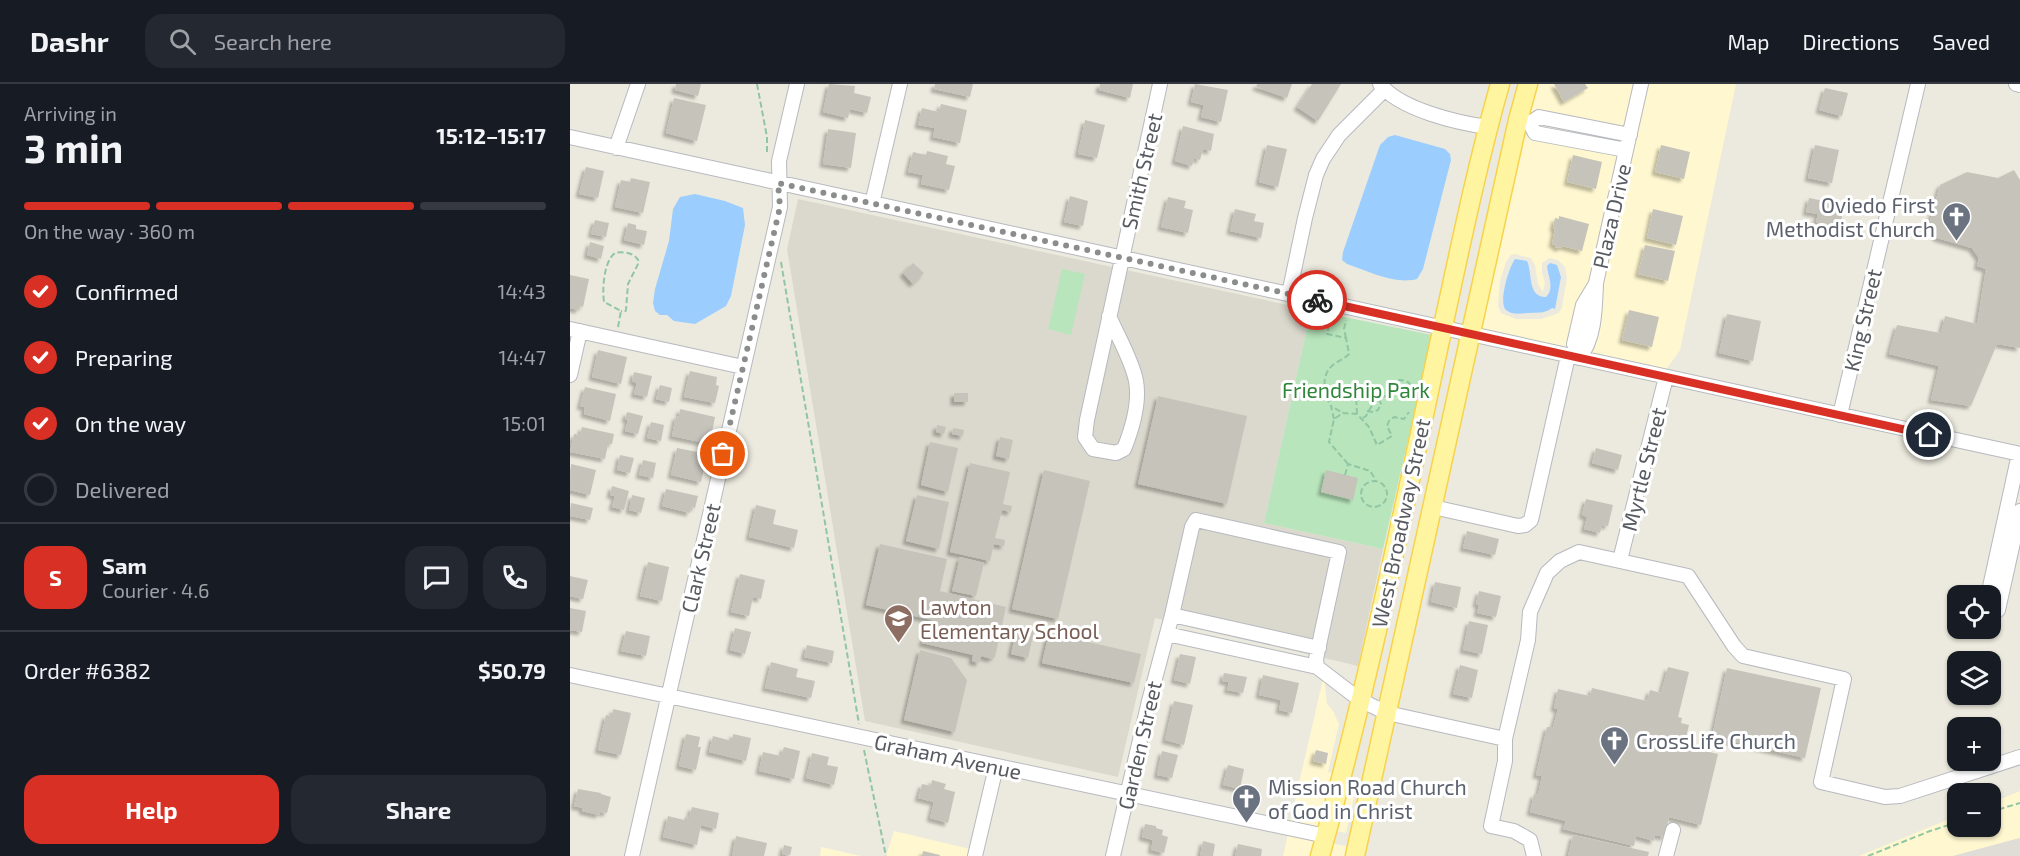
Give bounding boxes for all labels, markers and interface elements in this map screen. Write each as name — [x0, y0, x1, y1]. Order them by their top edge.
search box — [145, 14, 565, 68]
text: Dashr — [30, 24, 109, 58]
icon: search — [166, 25, 199, 58]
text: Search here — [214, 28, 332, 54]
text: Map — [1727, 29, 1770, 54]
text: Directions — [1803, 29, 1899, 54]
text: Saved — [1932, 29, 1990, 54]
text: Arriving in — [24, 101, 117, 125]
street label: Smith Street — [1115, 110, 1167, 232]
text: 15:12–15:17 — [436, 122, 546, 148]
text: 3 min — [24, 124, 123, 171]
street label: Plaza Drive — [1587, 161, 1635, 271]
place label: Oviedo First Methodist Church — [1766, 192, 1935, 241]
church icon: Oviedo First Methodist Church — [1940, 200, 1972, 242]
text: On the way · 360 m — [24, 219, 195, 243]
street label: King Street — [1838, 266, 1886, 374]
courier — [1287, 270, 1347, 330]
icon: check — [24, 275, 57, 308]
text: Confirmed — [75, 278, 179, 304]
text: 14:43 — [498, 279, 546, 303]
icon: bike — [1301, 284, 1334, 317]
icon: check — [24, 341, 57, 374]
text: Preparing — [75, 344, 173, 370]
text: 14:47 — [498, 345, 546, 369]
park label: Friendship Park — [1282, 377, 1430, 402]
street label: Myrtle Street — [1616, 405, 1670, 533]
icon: check — [24, 407, 57, 440]
pin — [1903, 409, 1954, 460]
text: On the way — [75, 410, 186, 436]
text: 15:01 — [503, 411, 546, 435]
street label: West Broadway Street — [1366, 416, 1434, 630]
icon: home — [1912, 418, 1945, 451]
pin — [697, 428, 748, 479]
icon: bag — [706, 437, 739, 470]
text: Delivered — [75, 476, 170, 502]
street label: Clark Street — [675, 501, 725, 615]
button: chat — [405, 546, 468, 609]
button: phone — [483, 546, 546, 609]
text: Sam — [102, 552, 147, 578]
text: S — [49, 564, 62, 590]
text: Courier · 4.6 — [102, 578, 209, 602]
map controls — [1947, 585, 2001, 837]
button: locate — [1947, 585, 2001, 639]
place label: Lawton Elementary School — [920, 594, 1100, 643]
school or university icon: Lawton Elementary School — [883, 602, 915, 644]
button: layers — [1947, 651, 2001, 705]
text: Order #6382 — [24, 657, 151, 683]
text: $50.79 — [478, 657, 546, 683]
street label: Garden Street — [1112, 678, 1166, 812]
button: + — [1947, 717, 2001, 771]
church icon: CrossLife Church — [1599, 724, 1631, 766]
street label: Graham Avenue — [872, 728, 1024, 784]
place label: CrossLife Church — [1636, 728, 1796, 753]
place label: Mission Road Church of God in Christ — [1268, 774, 1467, 823]
button: Help — [24, 775, 279, 844]
button: Share — [291, 775, 546, 844]
church icon: Mission Road Church of God in Christ — [1231, 782, 1263, 824]
button: − — [1947, 783, 2001, 837]

